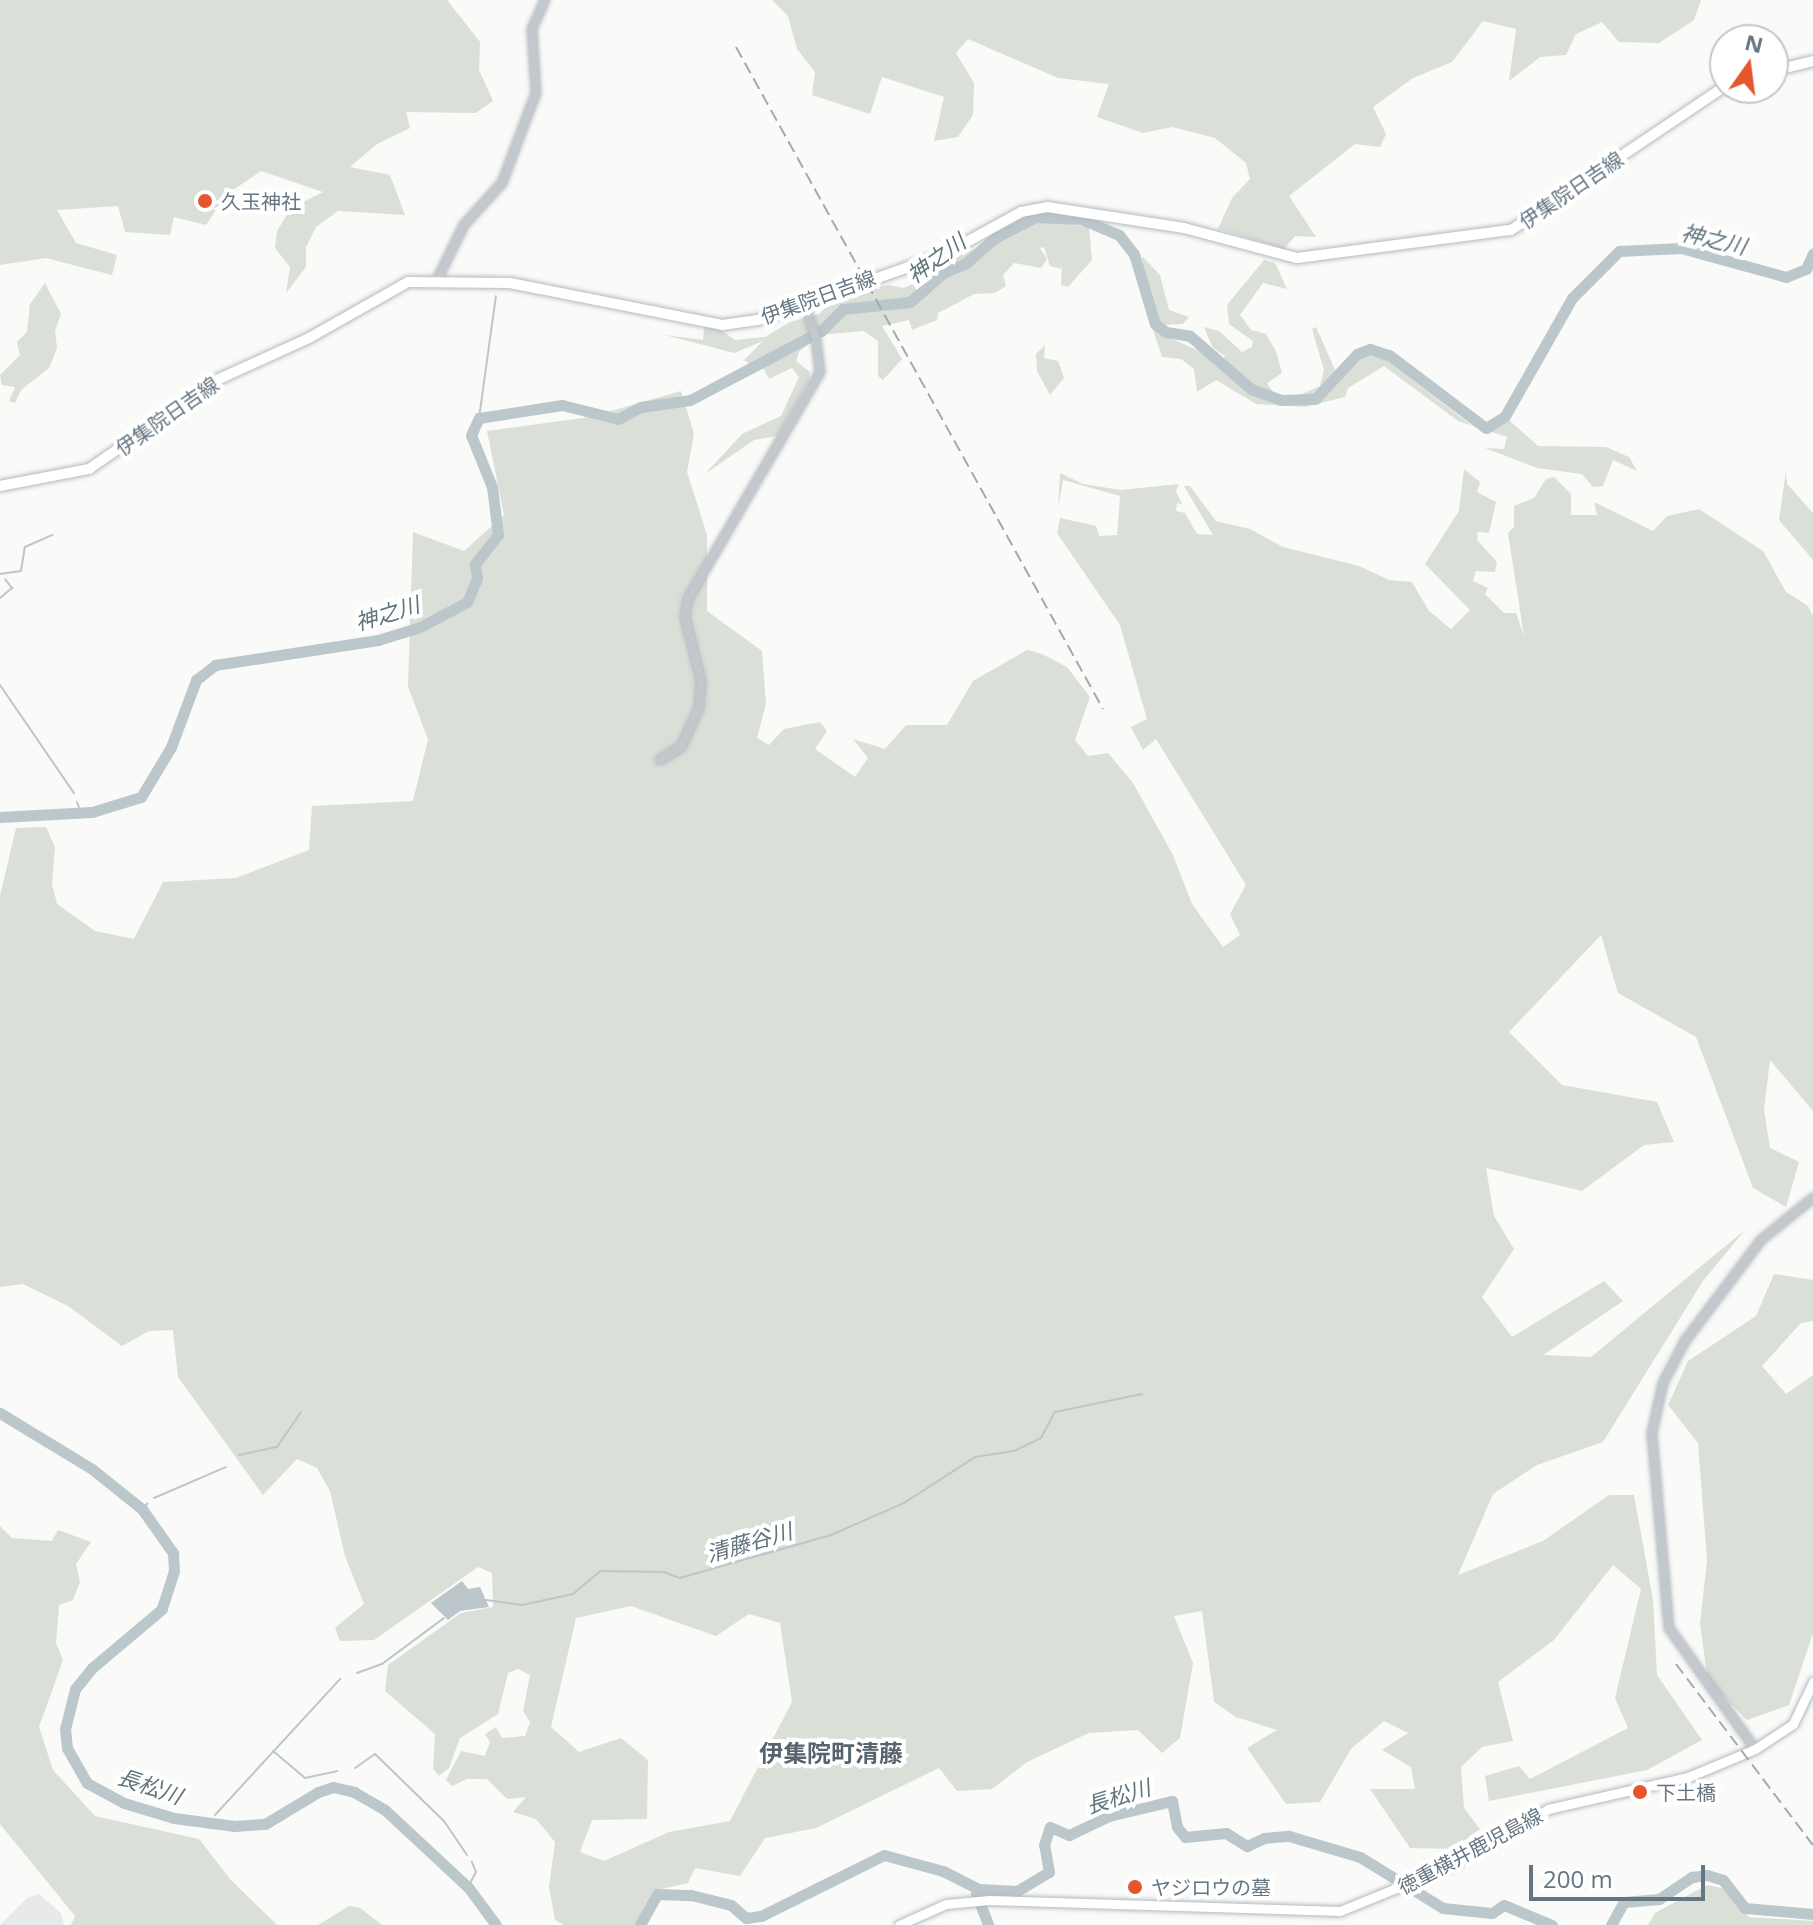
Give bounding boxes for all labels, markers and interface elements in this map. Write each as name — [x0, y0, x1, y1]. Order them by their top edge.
north arrow — [1709, 24, 1789, 104]
text: N — [1742, 26, 1767, 59]
street label: 伊集院日吉線 — [1515, 147, 1627, 233]
place label: 久玉神社 — [221, 189, 301, 213]
marker: 久玉神社 — [196, 192, 214, 210]
water label: 神之川 — [1679, 219, 1749, 259]
water label: 神之川 — [902, 228, 970, 288]
street label: 伊集院日吉線 — [758, 265, 878, 329]
street label: 伊集院日吉線 — [111, 372, 223, 460]
water label: 神之川 — [352, 591, 422, 635]
water label: 清藤谷川 — [703, 1517, 795, 1567]
district label: 伊集院町清藤 — [759, 1739, 903, 1767]
water label: 長松川 — [115, 1763, 185, 1809]
water label: 長松川 — [1083, 1774, 1153, 1818]
place label: 下土橋 — [1656, 1780, 1716, 1804]
marker: 下土橋 — [1631, 1783, 1649, 1801]
street label: 徳重横井鹿児島線 — [1394, 1803, 1546, 1899]
scale bar — [1533, 1849, 1709, 1899]
text: 200 m — [1543, 1862, 1613, 1895]
place label: ヤジロウの墓 — [1151, 1875, 1271, 1899]
marker: ヤジロウの墓 — [1126, 1878, 1144, 1896]

